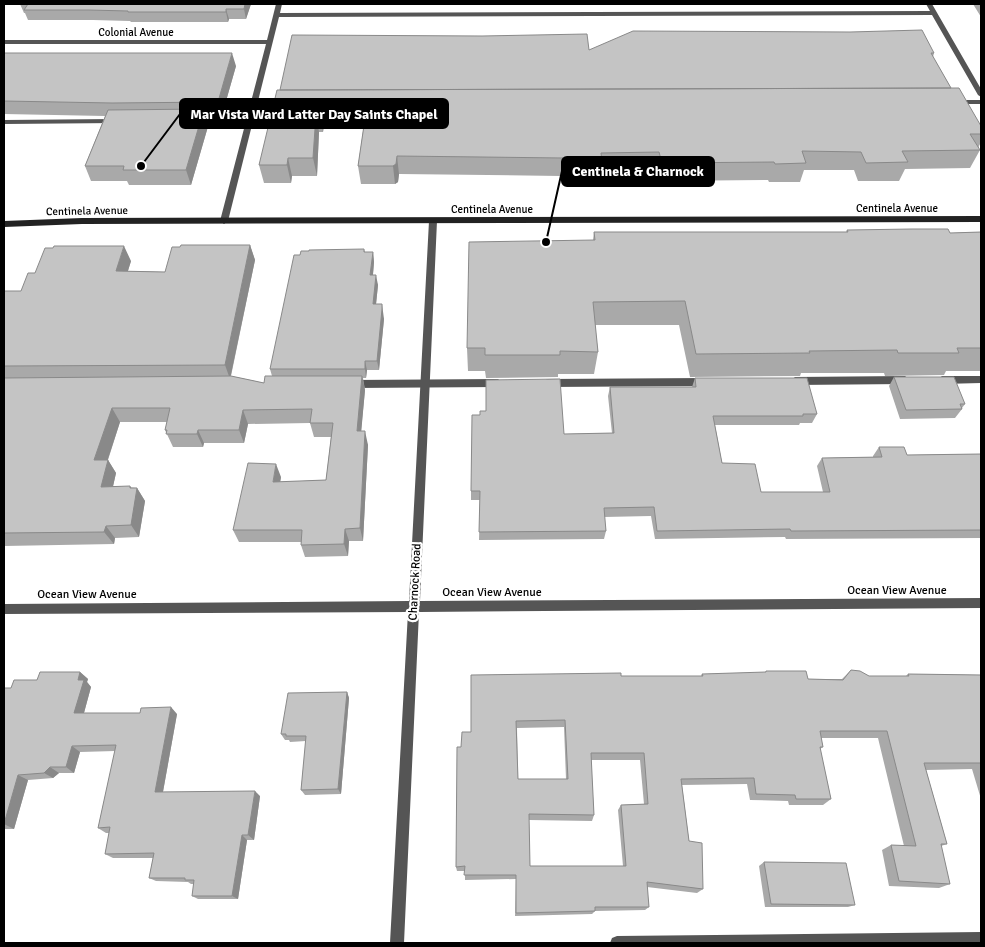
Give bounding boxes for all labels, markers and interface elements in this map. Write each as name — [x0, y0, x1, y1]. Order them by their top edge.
street label: Colonial Avenue — [98, 26, 174, 39]
callout: Mar Vista Ward Latter Day Saints Chapel — [180, 99, 448, 128]
text: Mar Vista Ward Latter Day Saints Chapel — [190, 106, 438, 123]
callout: Centinela & Charnock — [562, 157, 714, 186]
text: Centinela & Charnock — [572, 163, 705, 180]
street label: Centinela Avenue — [856, 202, 938, 215]
street label: Centinela Avenue — [451, 203, 533, 216]
street label: Centinela Avenue — [46, 204, 128, 218]
street label: Charnock Road — [405, 543, 425, 621]
street label: Ocean View Avenue — [847, 583, 947, 598]
street label: Ocean View Avenue — [442, 585, 542, 600]
street label: Ocean View Avenue — [37, 587, 137, 602]

